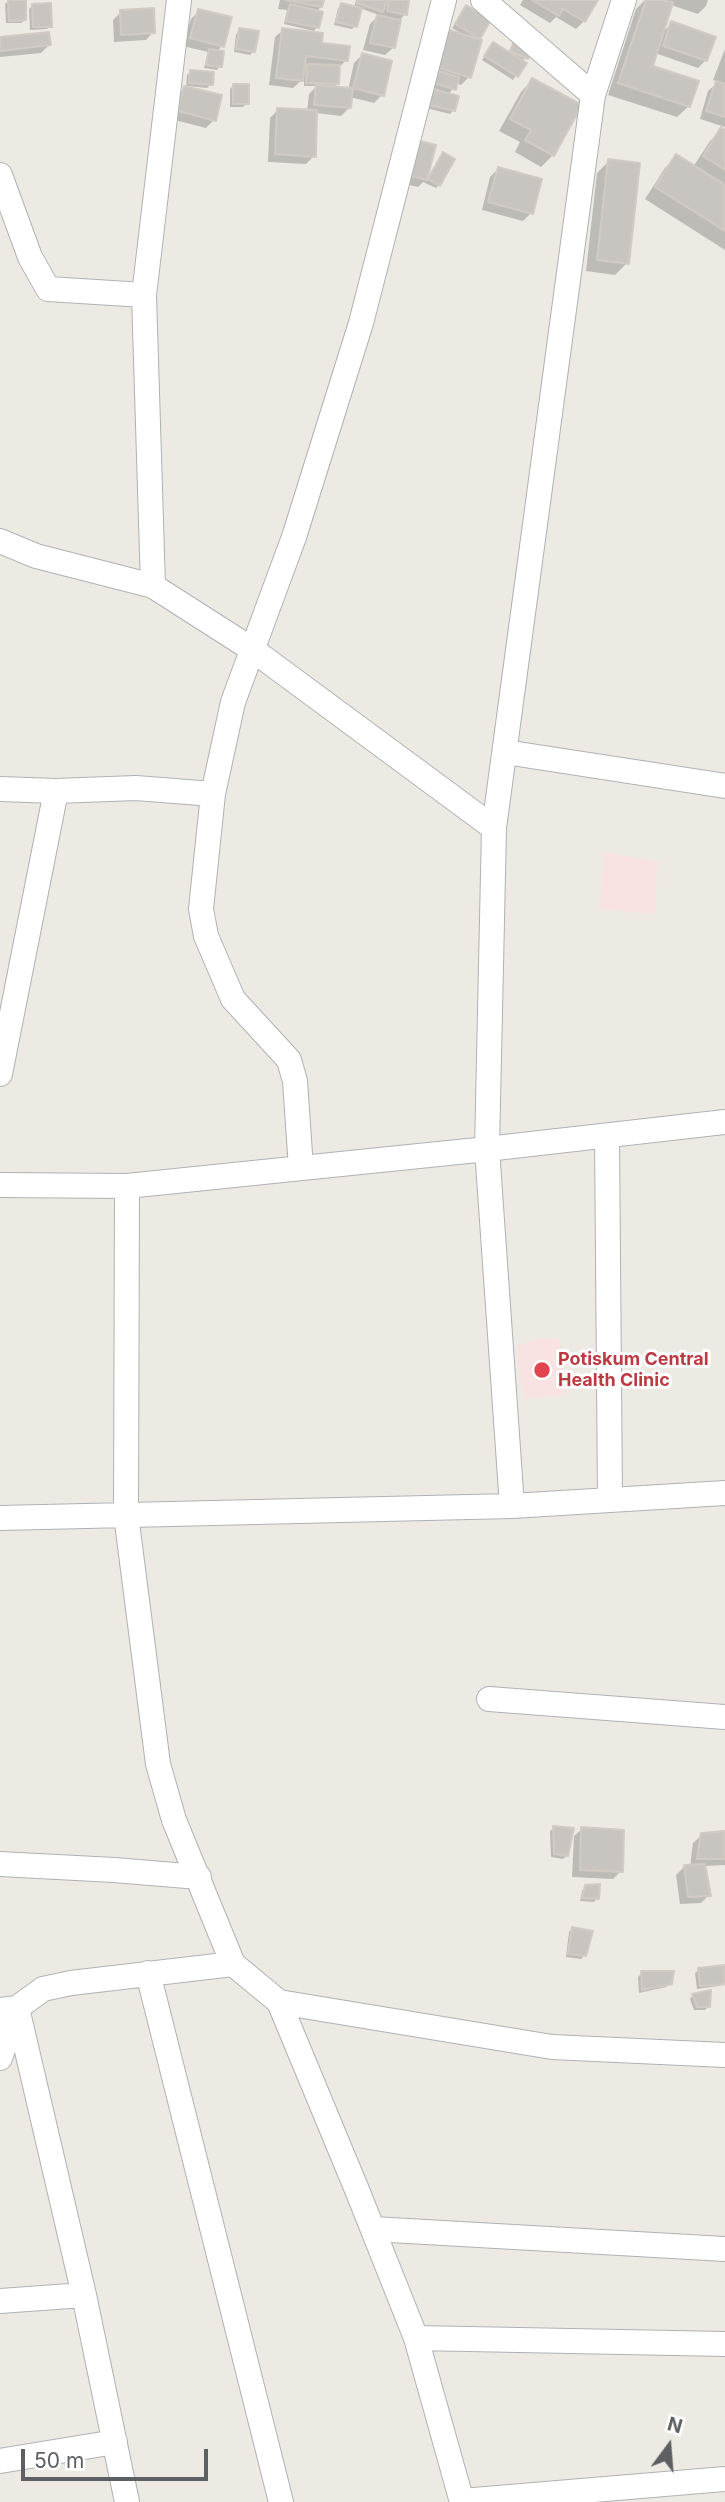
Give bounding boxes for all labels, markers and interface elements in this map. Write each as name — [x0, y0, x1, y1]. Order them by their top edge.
place label: Potiskum Central Health Clinic — [558, 1349, 709, 1392]
marker: Potiskum Central Health Clinic — [532, 1360, 552, 1380]
north arrow — [634, 2411, 704, 2481]
text: N — [665, 2412, 685, 2438]
scale bar — [24, 2436, 212, 2480]
text: 50 m — [34, 2448, 84, 2473]

